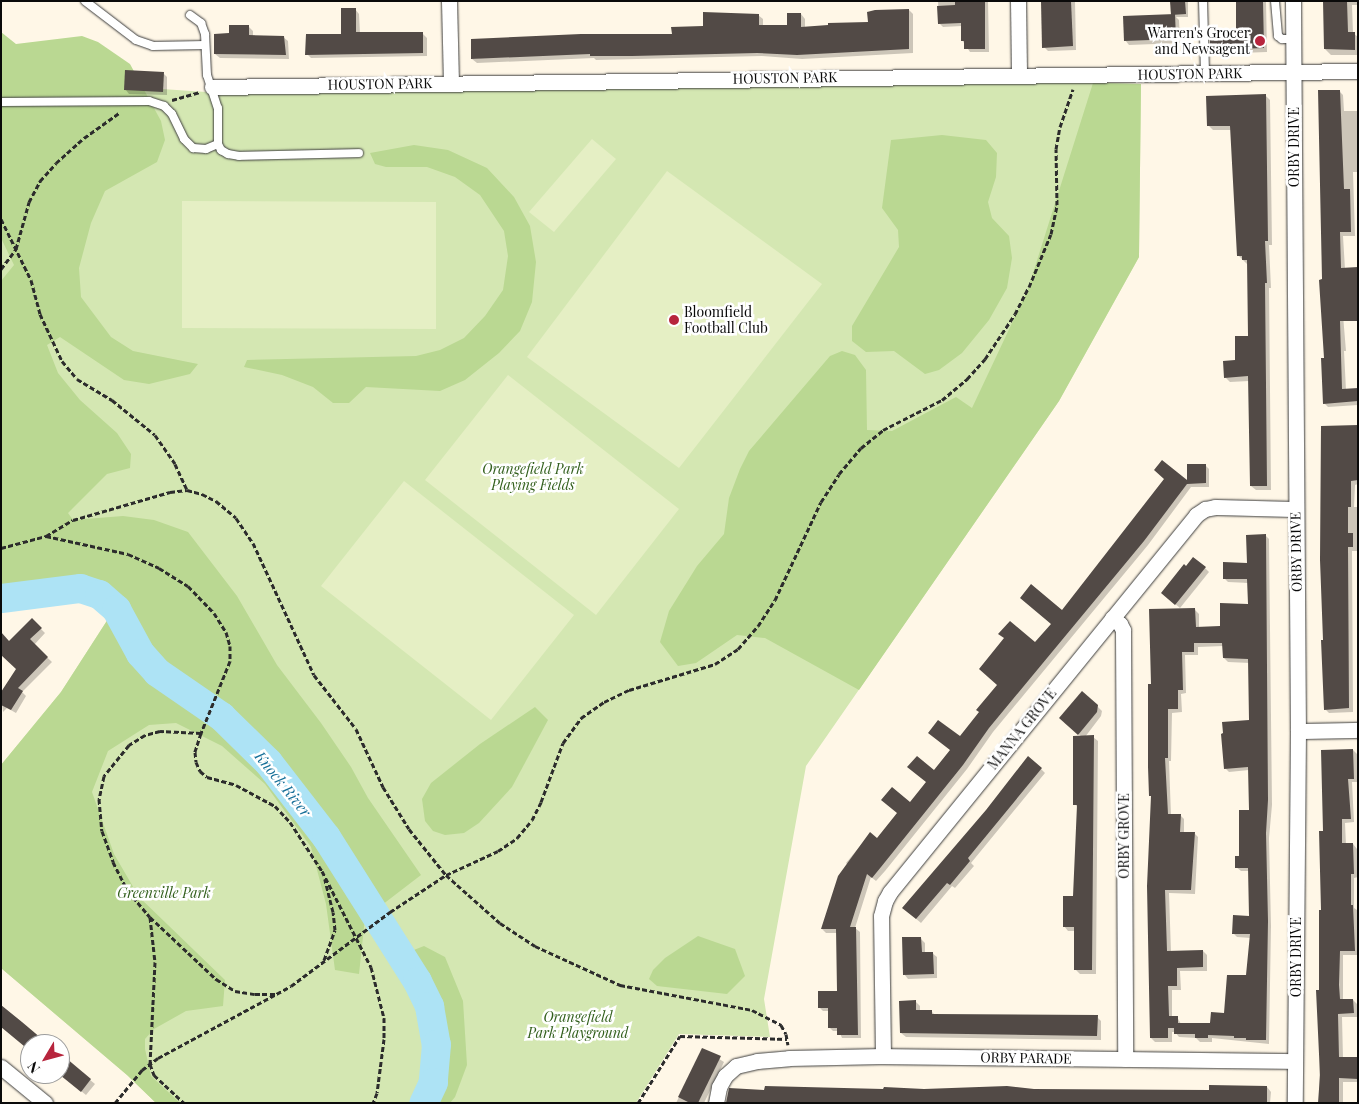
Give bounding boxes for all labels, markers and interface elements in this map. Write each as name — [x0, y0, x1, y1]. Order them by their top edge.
place label: Warren's Grocer and Newsagent — [1148, 25, 1250, 58]
marker: Warren's Grocer and Newsagent — [1254, 35, 1266, 47]
street label: HOUSTON PARK — [1138, 65, 1242, 83]
street label: HOUSTON PARK — [733, 69, 837, 87]
street label: HOUSTON PARK — [328, 75, 432, 93]
street label: ORBY DRIVE — [1286, 107, 1302, 187]
place label: Bloomfield Football Club — [684, 304, 768, 336]
marker: Bloomfield Football Club — [668, 314, 680, 326]
park label: Orangefield Park Playing Fields — [482, 461, 584, 494]
street label: ORBY DRIVE — [1287, 511, 1305, 593]
street label: MANNA GROVE — [984, 685, 1060, 773]
water label: Knock River — [251, 748, 315, 820]
street label: ORBY GROVE — [1116, 793, 1132, 879]
park label: Greenville Park — [117, 885, 211, 901]
street label: ORBY DRIVE — [1288, 917, 1304, 997]
park label: Orangefield Park Playground — [528, 1009, 628, 1042]
north arrow — [20, 1034, 70, 1084]
street label: ORBY PARADE — [980, 1049, 1072, 1067]
text: N — [23, 1058, 44, 1077]

